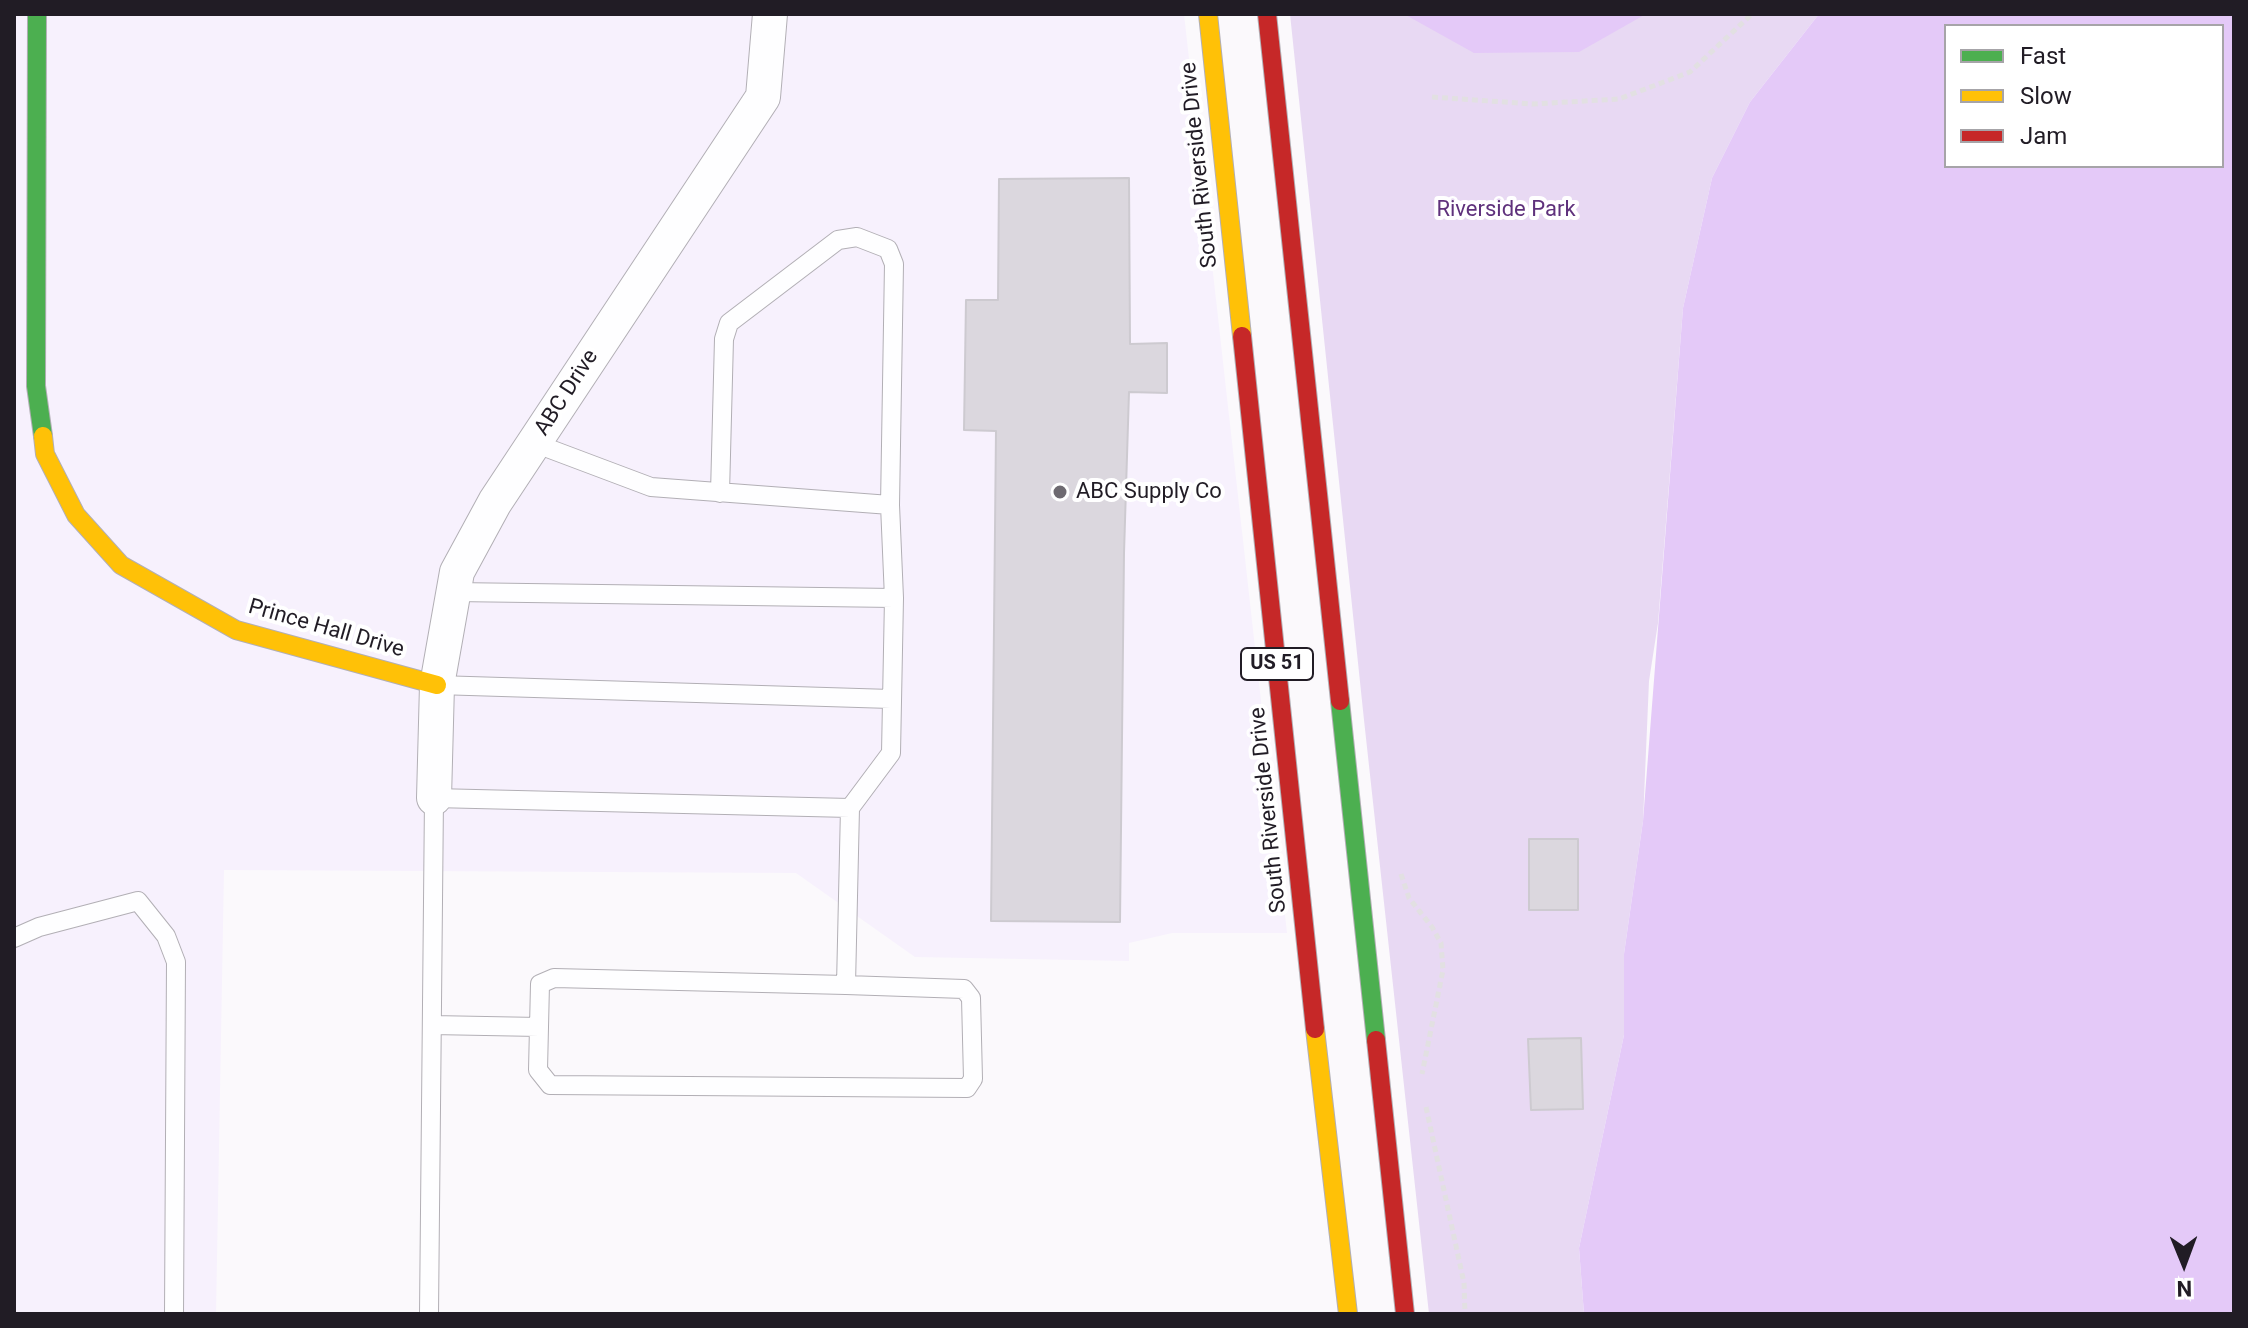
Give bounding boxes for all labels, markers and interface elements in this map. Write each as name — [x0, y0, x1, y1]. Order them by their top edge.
legend — [1944, 24, 2224, 168]
text: Fast — [2020, 42, 2066, 70]
street label: South Riverside Drive — [1176, 61, 1224, 269]
text: Slow — [2020, 82, 2072, 110]
text: Jam — [2020, 122, 2067, 150]
park label: Riverside Park — [1436, 197, 1576, 223]
street label: ABC Drive — [529, 345, 605, 441]
place label: ABC Supply Co — [1076, 479, 1222, 505]
marker: ABC Supply Co — [1051, 483, 1069, 501]
street label: Prince Hall Drive — [245, 594, 407, 664]
road number: US 51 — [1241, 648, 1313, 680]
street label: South Riverside Drive — [1245, 706, 1293, 914]
north arrow — [2144, 1224, 2224, 1304]
text: N — [2176, 1276, 2192, 1301]

